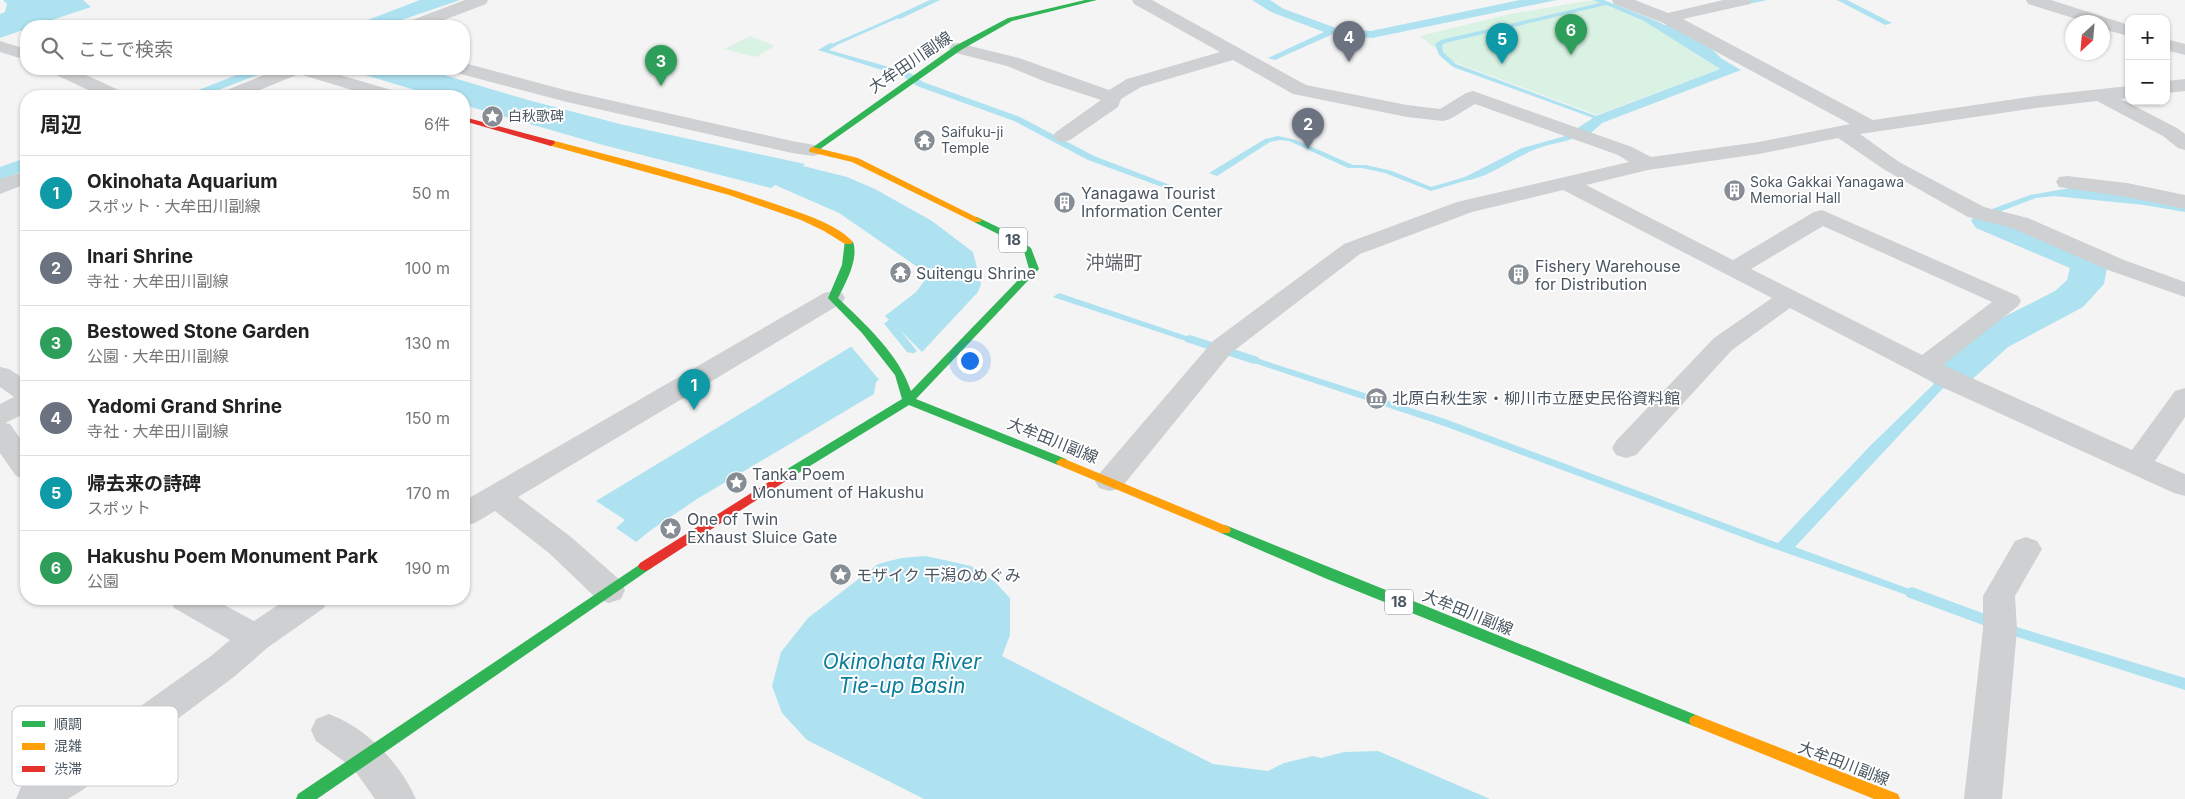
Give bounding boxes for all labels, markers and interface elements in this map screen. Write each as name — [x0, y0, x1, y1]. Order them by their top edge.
pin: 6 — [1555, 14, 1587, 55]
north arrow — [2065, 15, 2110, 60]
map controls — [2125, 15, 2170, 105]
button: + — [2125, 15, 2170, 60]
search box — [20, 20, 470, 75]
pin: 4 — [1333, 21, 1365, 62]
pin: 5 — [1486, 23, 1518, 64]
street label: 大牟田川副線 — [865, 27, 955, 97]
icon: search — [38, 34, 66, 62]
text: ここで検索 — [78, 38, 173, 61]
pin: 3 — [645, 45, 677, 86]
button: − — [2125, 60, 2170, 105]
place icon: 白秋歌碑 — [480, 104, 504, 128]
place label: 白秋歌碑 — [508, 107, 564, 124]
pin: 2 — [1292, 108, 1324, 149]
text: 周辺 — [40, 112, 82, 137]
text: 6件 — [424, 114, 450, 134]
place label: Saifuku-ji Temple — [941, 123, 1003, 156]
temple icon: Saifuku-ji Temple — [913, 128, 937, 152]
text: Okinohata Aquarium — [87, 170, 278, 193]
place label: Soka Gakkai Yanagawa Memorial Hall — [1750, 173, 1904, 206]
building icon: Soka Gakkai Yanagawa Memorial Hall — [1722, 178, 1746, 202]
text: 1 — [53, 183, 59, 203]
text: 50 m — [412, 183, 450, 203]
place label: Yanagawa Tourist Information Center — [1081, 183, 1223, 221]
building icon: Yanagawa Tourist Information Center — [1053, 190, 1077, 214]
text: スポット · 大牟田川副線 — [87, 196, 261, 216]
road number: 18 — [999, 228, 1027, 252]
text: Inari Shrine — [87, 245, 193, 268]
district label: 沖端町 — [1085, 251, 1143, 274]
place label: Fishery Warehouse for Distribution — [1535, 256, 1681, 294]
text: 2 — [51, 258, 61, 278]
text: 100 m — [405, 258, 450, 278]
temple icon: Suitengu Shrine — [888, 261, 912, 285]
place label: Suitengu Shrine — [916, 263, 1036, 283]
building icon: Fishery Warehouse for Distribution — [1507, 263, 1531, 287]
text: 寺社 · 大牟田川副線 — [87, 271, 229, 291]
text: Bestowed Stone Garden — [87, 320, 310, 343]
text: 3 — [51, 333, 61, 353]
text: 130 m — [405, 333, 450, 353]
text: 公園 · 大牟田川副線 — [87, 346, 229, 366]
your location — [957, 348, 983, 374]
pin: 1 — [678, 369, 710, 410]
museum icon: 北原白秋生家・柳川市立歴史民俗資料館 — [1364, 386, 1388, 410]
place label: 北原白秋生家・柳川市立歴史民俗資料館 — [1392, 388, 1680, 408]
text: Yadomi Grand Shrine — [87, 395, 282, 418]
text: 4 — [51, 408, 61, 428]
text: 150 m — [405, 408, 450, 428]
street label: 大牟田川副線 — [1005, 413, 1101, 467]
text: 寺社 · 大牟田川副線 — [87, 421, 229, 441]
place label: Tanka Poem Monument of Hakushu — [752, 464, 924, 502]
place icon: Tanka Poem Monument of Hakushu — [724, 471, 748, 495]
text: 帰去来の詩碑 — [87, 472, 201, 495]
text: 5 — [51, 483, 61, 503]
text: 170 m — [406, 483, 450, 503]
text: スポット — [87, 498, 151, 518]
place label: One of Twin Exhaust Sluice Gate — [687, 509, 837, 547]
place icon: One of Twin Exhaust Sluice Gate — [659, 516, 683, 540]
text: Hakushu Poem Monument Park — [87, 545, 378, 568]
text: 6 — [51, 558, 61, 578]
text: 190 m — [405, 558, 450, 578]
place icon: モザイク 干潟のめぐみ — [828, 563, 852, 587]
place label: モザイク 干潟のめぐみ — [856, 565, 1021, 585]
text: 公園 — [87, 571, 119, 591]
street label: 大牟田川副線 — [1420, 585, 1516, 639]
road number: 18 — [1385, 590, 1413, 614]
water label: Okinohata River Tie-up Basin — [823, 649, 982, 698]
legend — [12, 706, 178, 786]
text: 順調 — [54, 715, 82, 732]
street label: 大牟田川副線 — [1796, 736, 1892, 790]
text: 混雑 — [54, 737, 82, 754]
text: 渋滞 — [54, 760, 82, 777]

